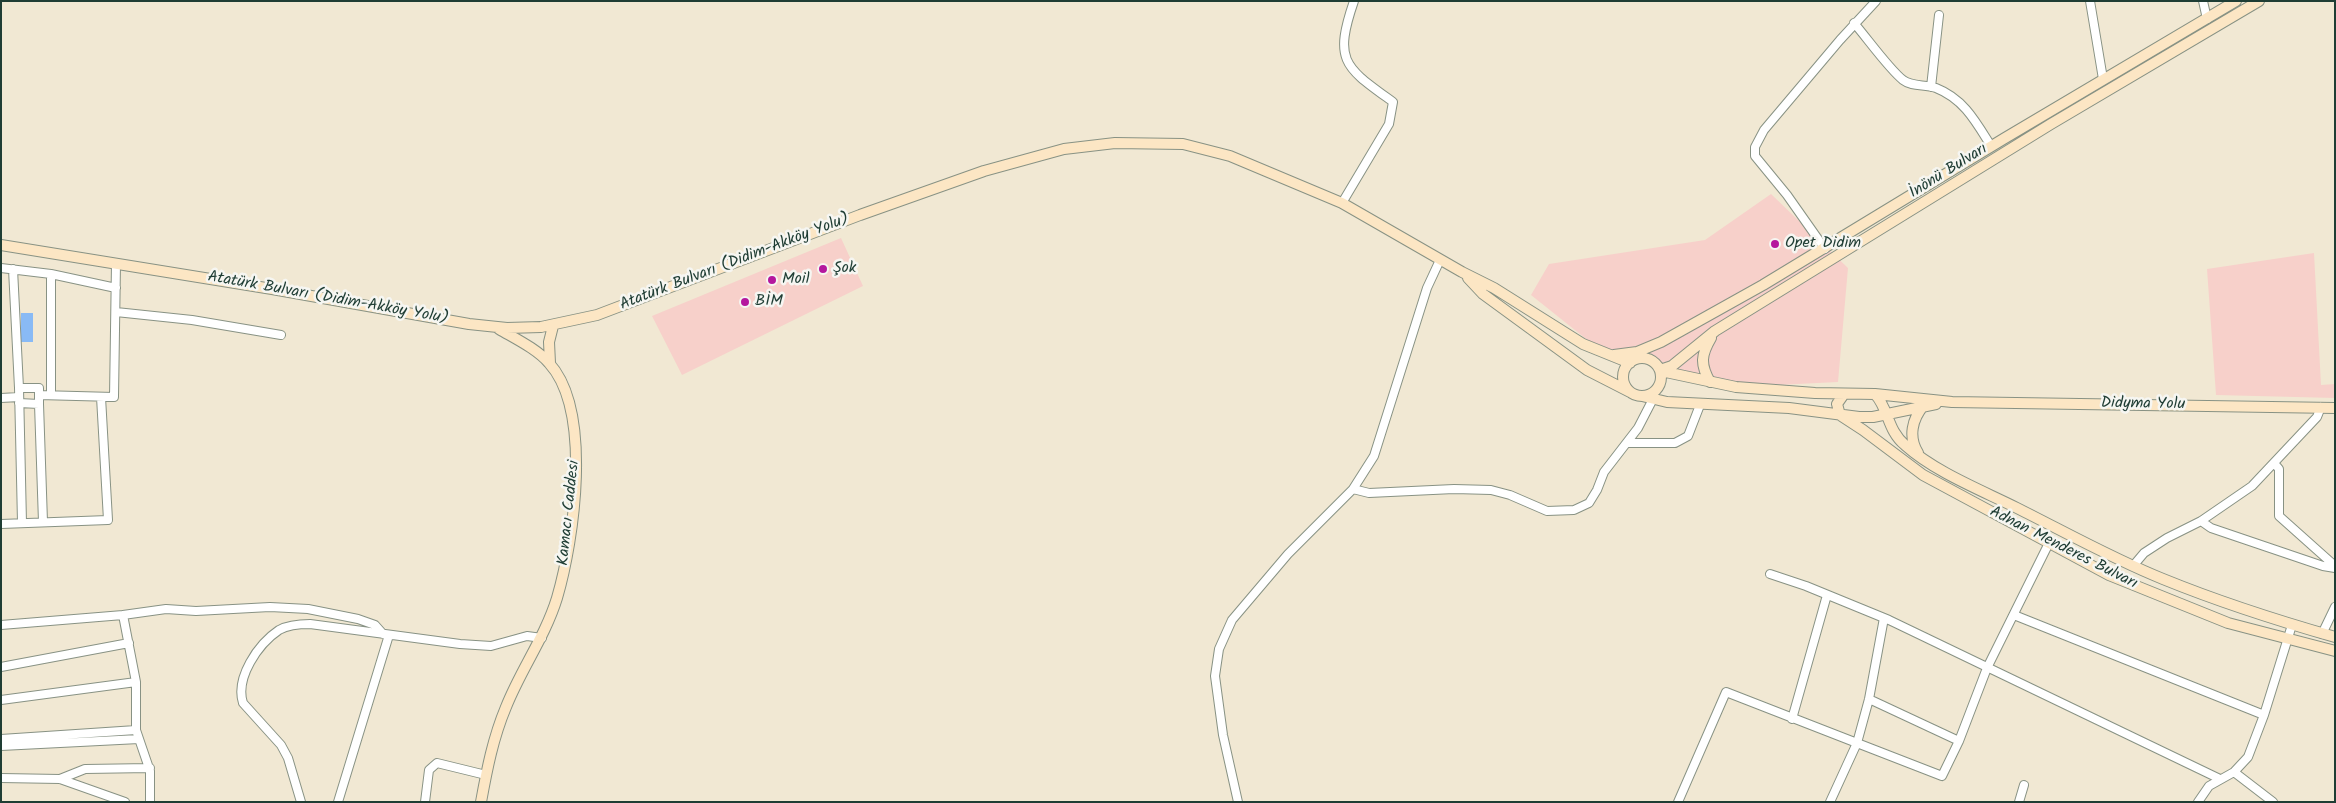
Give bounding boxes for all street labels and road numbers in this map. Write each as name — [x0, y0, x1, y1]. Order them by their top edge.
street label: İnönü Bulvarı — [1906, 140, 1992, 204]
street label: Atatürk Bulvarı (Didim-Akköy Yolu) — [618, 210, 852, 316]
street label: Atatürk Bulvarı (Didim-Akköy Yolu) — [206, 268, 450, 330]
street label: Didyma Yolu — [2101, 395, 2185, 415]
street label: Kamacı Caddesi — [555, 459, 585, 567]
street label: Adnan Menderes Bulvarı — [1986, 503, 2140, 595]

